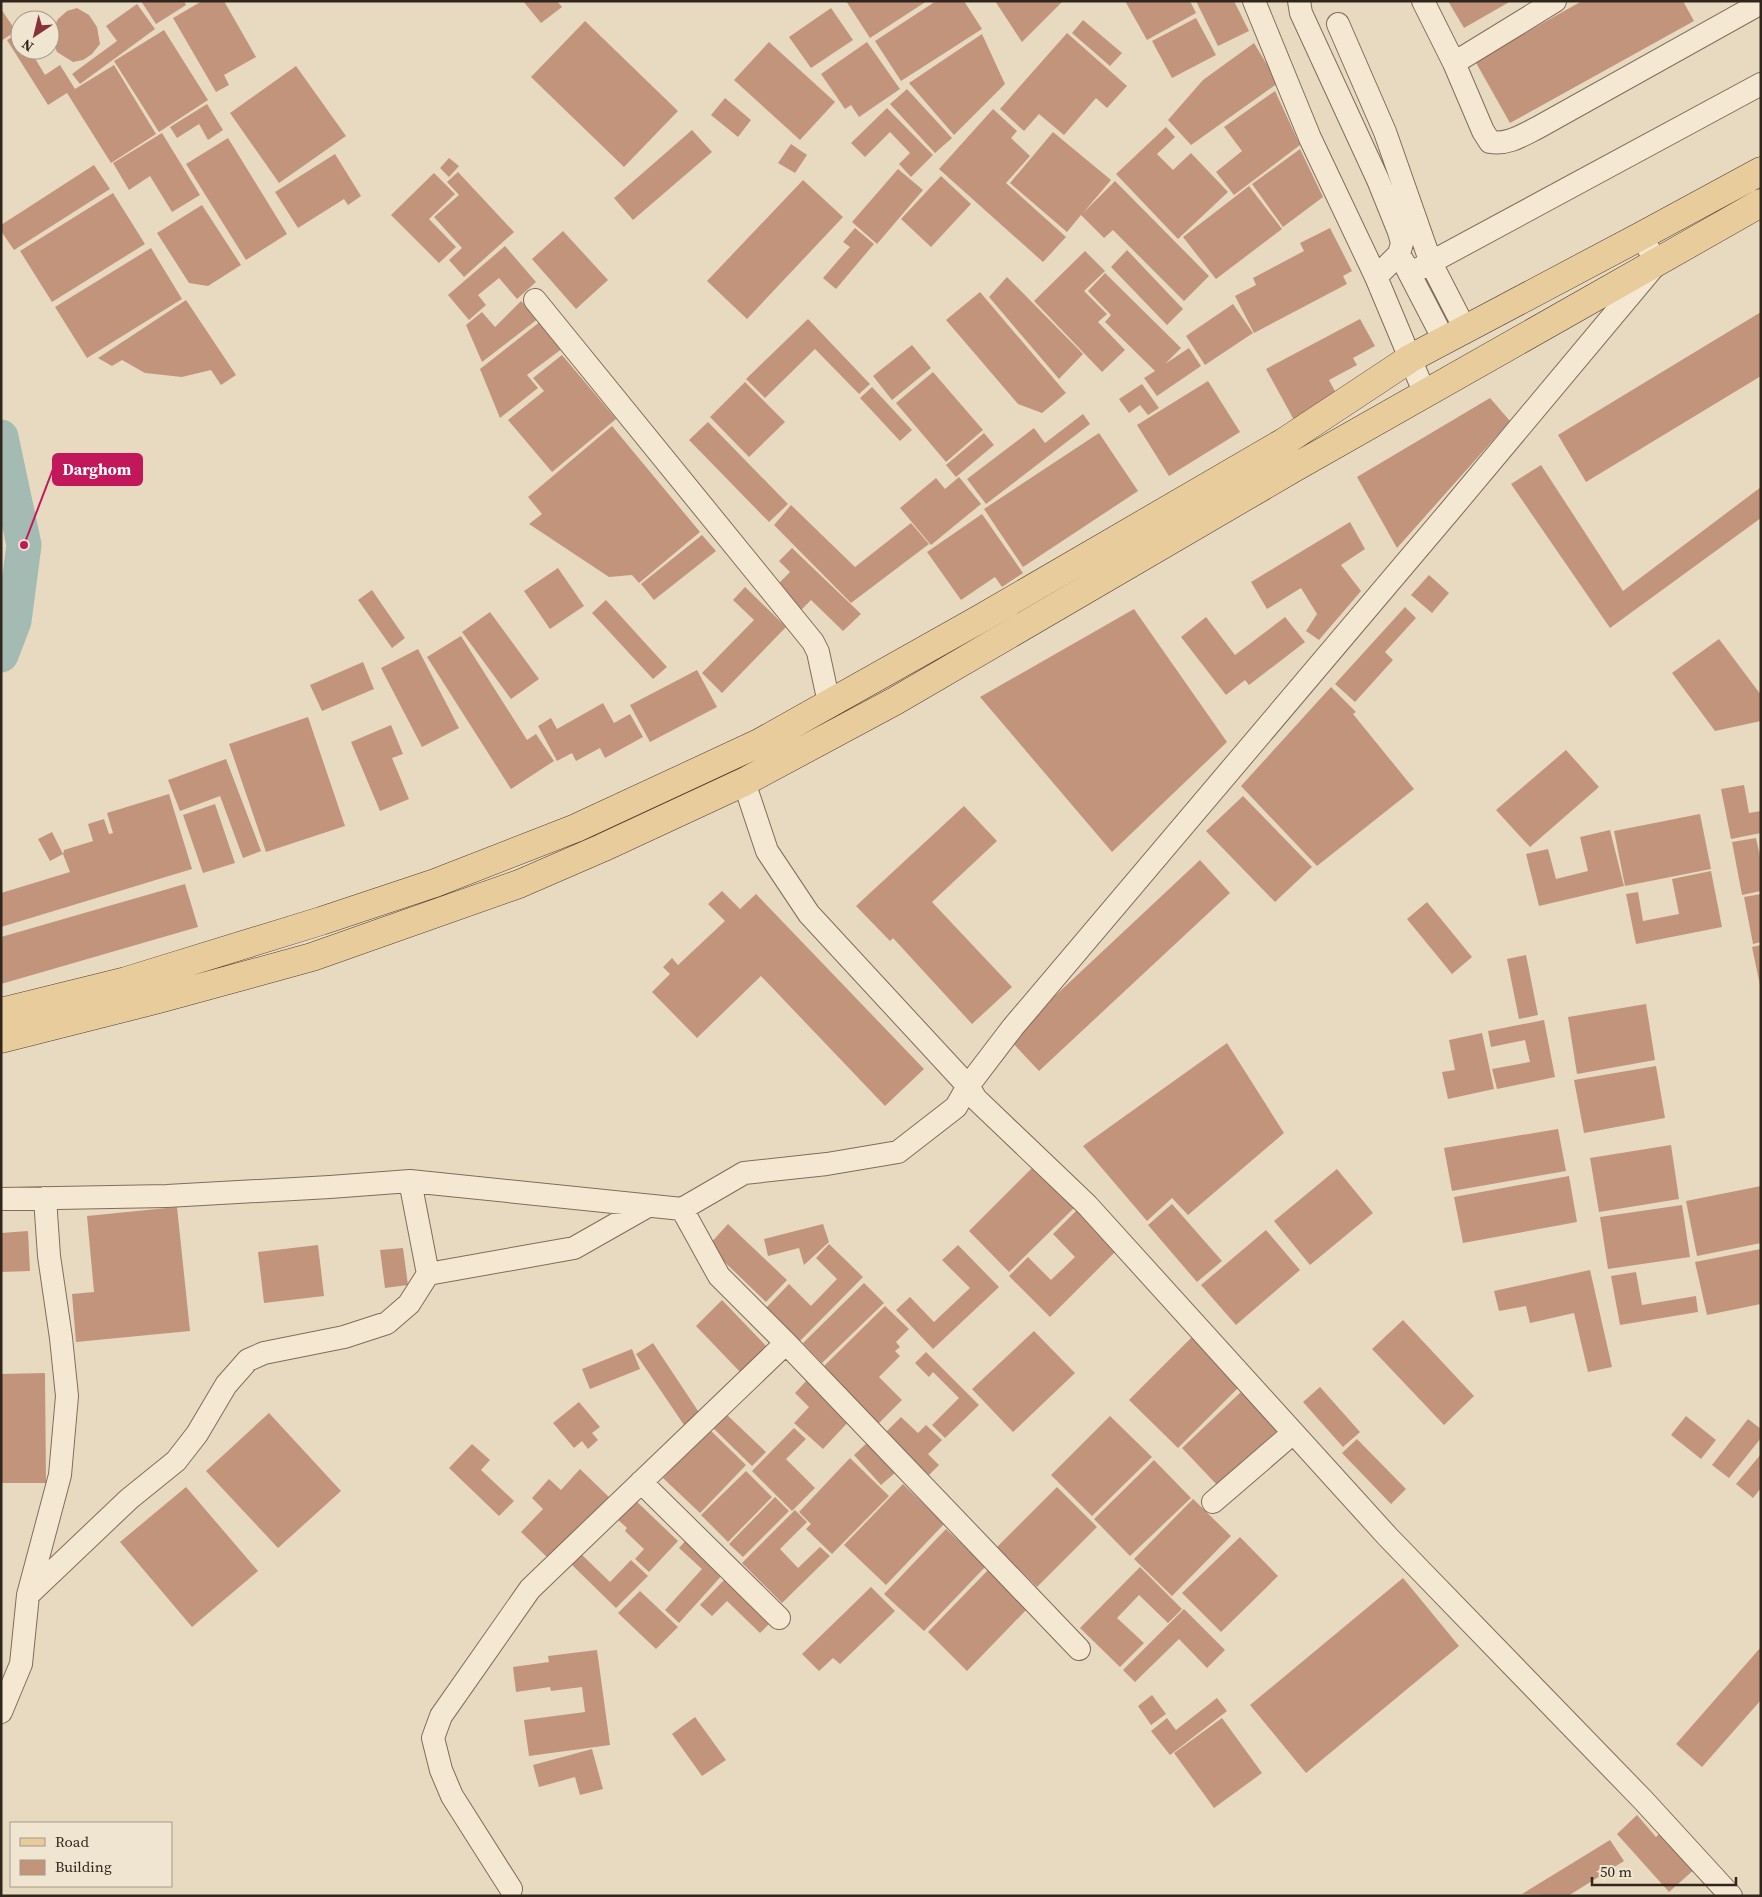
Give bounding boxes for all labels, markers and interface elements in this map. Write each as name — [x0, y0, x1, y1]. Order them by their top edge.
north arrow — [10, 10, 60, 60]
text: N — [18, 35, 37, 57]
callout: Darghоm — [53, 454, 142, 485]
text: Darghоm — [63, 458, 132, 480]
legend — [10, 1822, 172, 1887]
text: Road — [55, 1831, 89, 1852]
scale bar — [1592, 1854, 1736, 1886]
text: Building — [55, 1856, 112, 1877]
text: 50 m — [1600, 1861, 1632, 1882]

